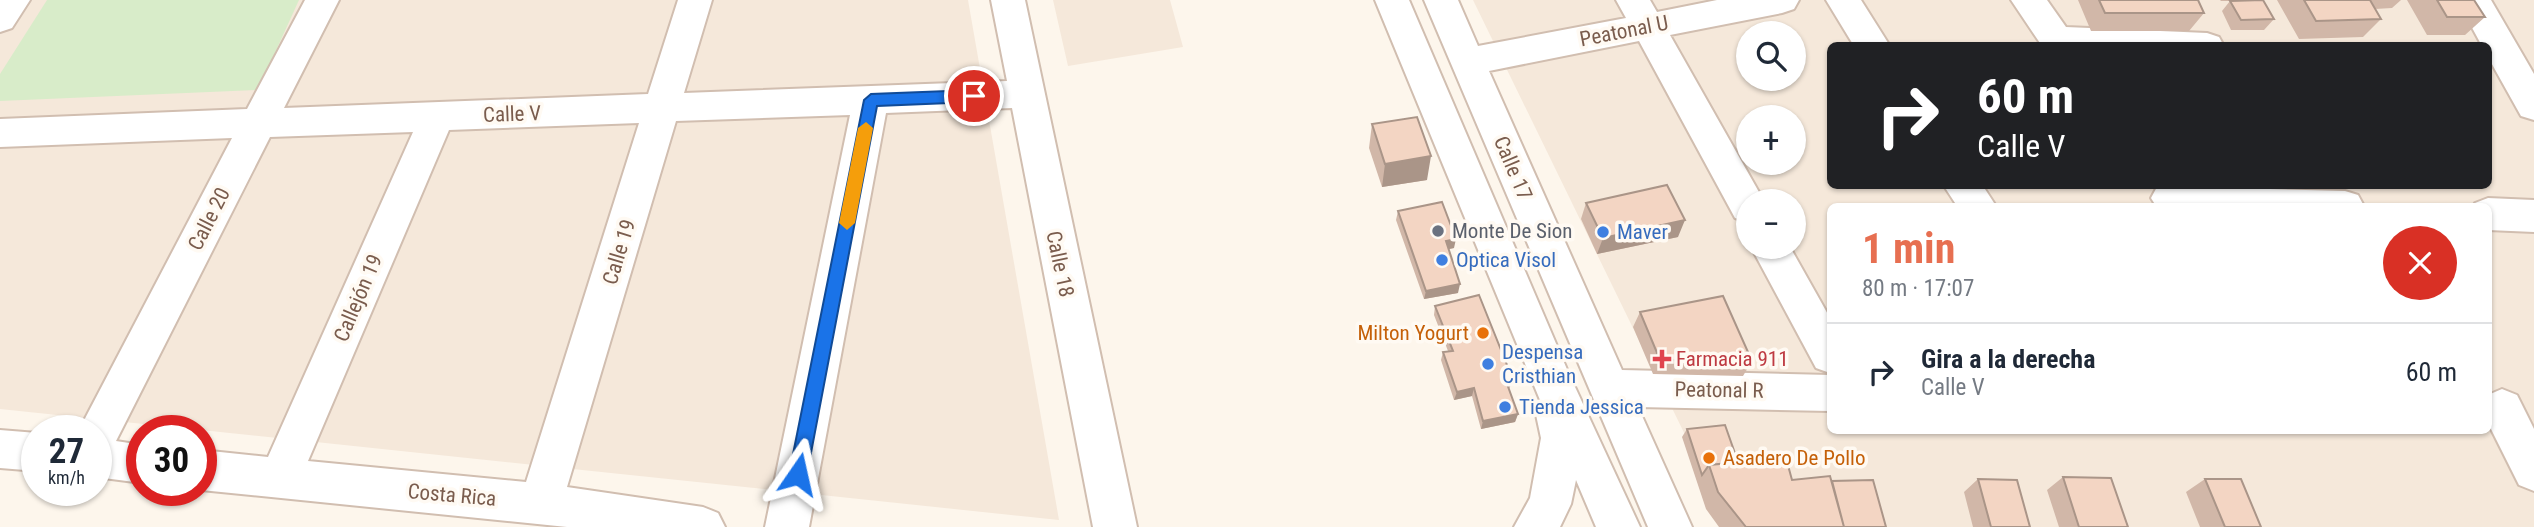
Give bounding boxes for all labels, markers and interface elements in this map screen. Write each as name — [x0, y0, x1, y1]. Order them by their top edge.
street label: Peatonal U — [1578, 11, 1670, 51]
map controls — [1736, 21, 1806, 259]
button: search — [1736, 21, 1806, 91]
pin — [944, 66, 1004, 126]
text: 60 m — [1977, 68, 2074, 125]
icon: right — [1862, 70, 1953, 161]
icon: arrive — [955, 77, 993, 115]
street label: Calle V — [483, 101, 542, 127]
button: + — [1736, 105, 1806, 175]
text: Calle V — [1977, 127, 2065, 165]
street label: Calle 17 — [1489, 132, 1537, 204]
street label: Calle 20 — [183, 184, 235, 254]
button: − — [1736, 189, 1806, 259]
street label: Calle 19 — [598, 216, 640, 288]
place label: Monte De Sion — [1452, 219, 1573, 243]
place label: Maver — [1617, 220, 1668, 244]
marker: Monte De Sion — [1430, 223, 1446, 239]
marker: Maver — [1595, 224, 1611, 240]
text: 1 min — [1862, 224, 1955, 273]
button: close — [2383, 226, 2457, 300]
street label: Calle 18 — [1041, 229, 1079, 299]
place label: Optica Visol — [1456, 248, 1556, 272]
street label: Callejón 19 — [329, 251, 387, 345]
marker: Optica Visol — [1434, 252, 1450, 268]
text: 80 m · 17:07 — [1862, 275, 1974, 302]
place label: Milton Yogurt — [1357, 321, 1469, 345]
marker: Milton Yogurt — [1475, 325, 1491, 341]
place label: Despensa Cristhian — [1502, 340, 1583, 388]
text: Gira a la derecha — [1921, 344, 2095, 374]
place label: Farmacia 911 — [1676, 347, 1789, 371]
marker: Farmacia 911 — [1654, 351, 1670, 367]
icon: right — [1862, 353, 1900, 391]
marker: Despensa Cristhian — [1480, 356, 1496, 372]
text: 60 m — [2406, 357, 2457, 387]
text: Calle V — [1921, 374, 1985, 401]
street label: Peatonal R — [1674, 377, 1764, 403]
place label: Tienda Jessica — [1519, 395, 1644, 419]
marker: Tienda Jessica — [1497, 399, 1513, 415]
speed limit sign: 30 — [126, 415, 217, 506]
text: 27 — [49, 431, 84, 472]
position arrow — [761, 437, 835, 511]
place label: Asadero De Pollo — [1723, 446, 1865, 470]
marker: Asadero De Pollo — [1701, 450, 1717, 466]
text: km/h — [48, 467, 85, 488]
street label: Costa Rica — [407, 479, 497, 511]

